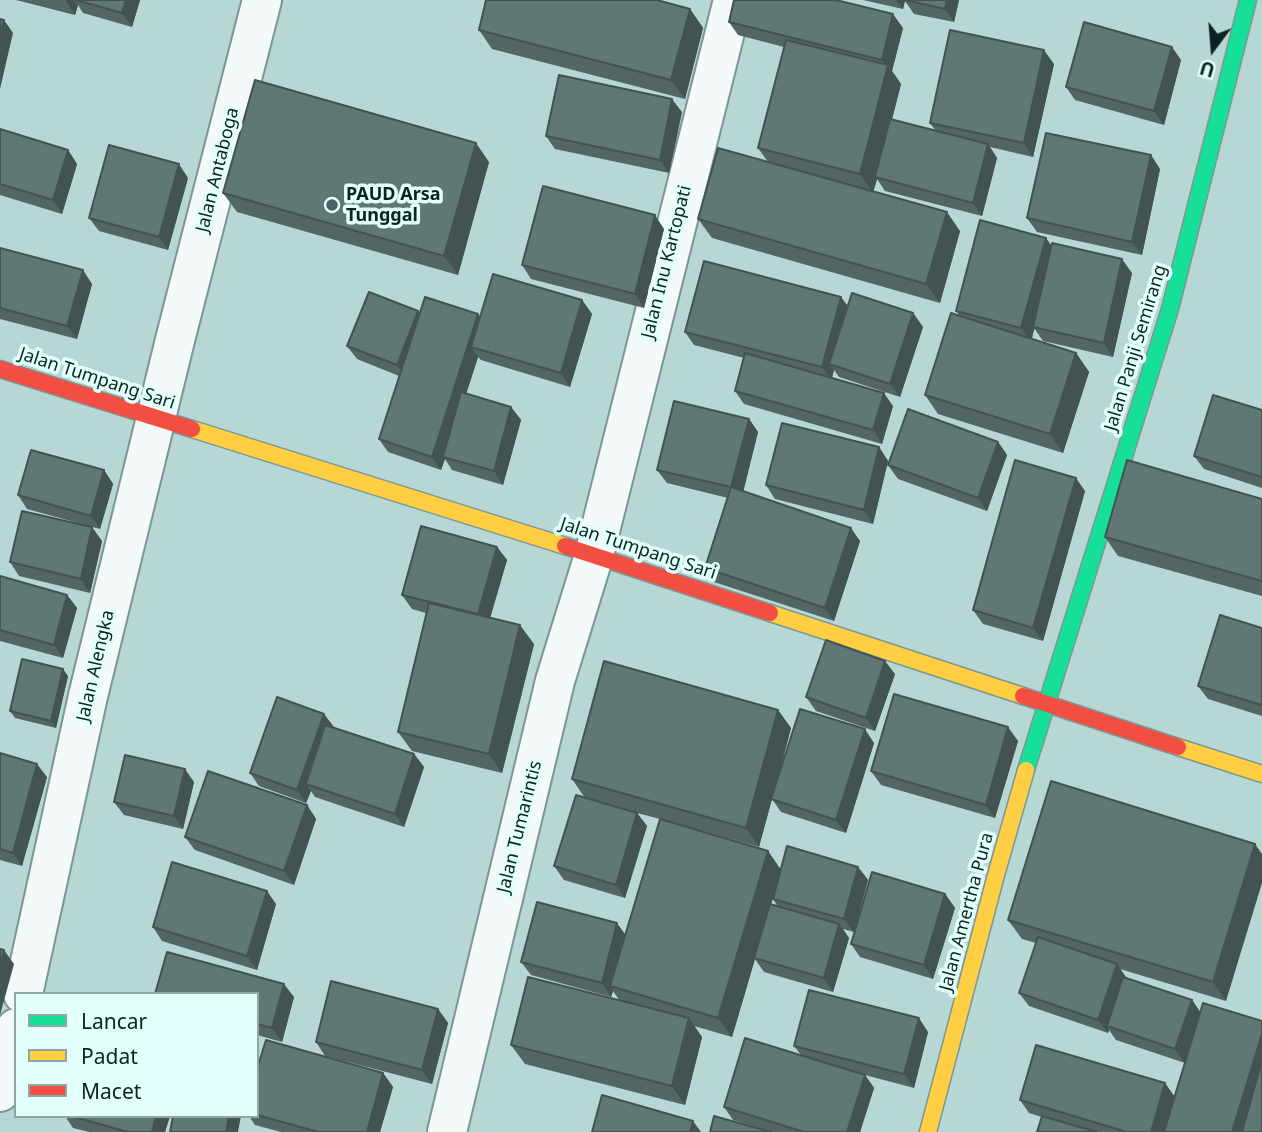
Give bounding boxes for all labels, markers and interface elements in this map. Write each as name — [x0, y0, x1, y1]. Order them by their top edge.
north arrow — [1178, 14, 1248, 84]
text: U — [1197, 55, 1218, 84]
street label: Jalan Antaboga — [192, 105, 244, 235]
street label: Jalan Inu Kartopati — [638, 183, 696, 341]
place label: PAUD Arsa Tunggal — [346, 184, 441, 227]
marker: PAUD Arsa Tunggal — [324, 197, 340, 213]
street label: Jalan Panji Semirang — [1100, 262, 1172, 434]
street label: Jalan Tumpang Sari — [16, 344, 178, 414]
street label: Jalan Tumpang Sari — [557, 514, 719, 584]
street label: Jalan Alengka — [73, 608, 119, 724]
street label: Jalan Tumarintis — [493, 759, 547, 895]
street label: Jalan Amertha Pura — [935, 830, 999, 994]
legend — [14, 992, 259, 1118]
text: Lancar — [81, 1007, 147, 1035]
text: Padat — [81, 1042, 138, 1070]
text: Macet — [81, 1077, 141, 1105]

